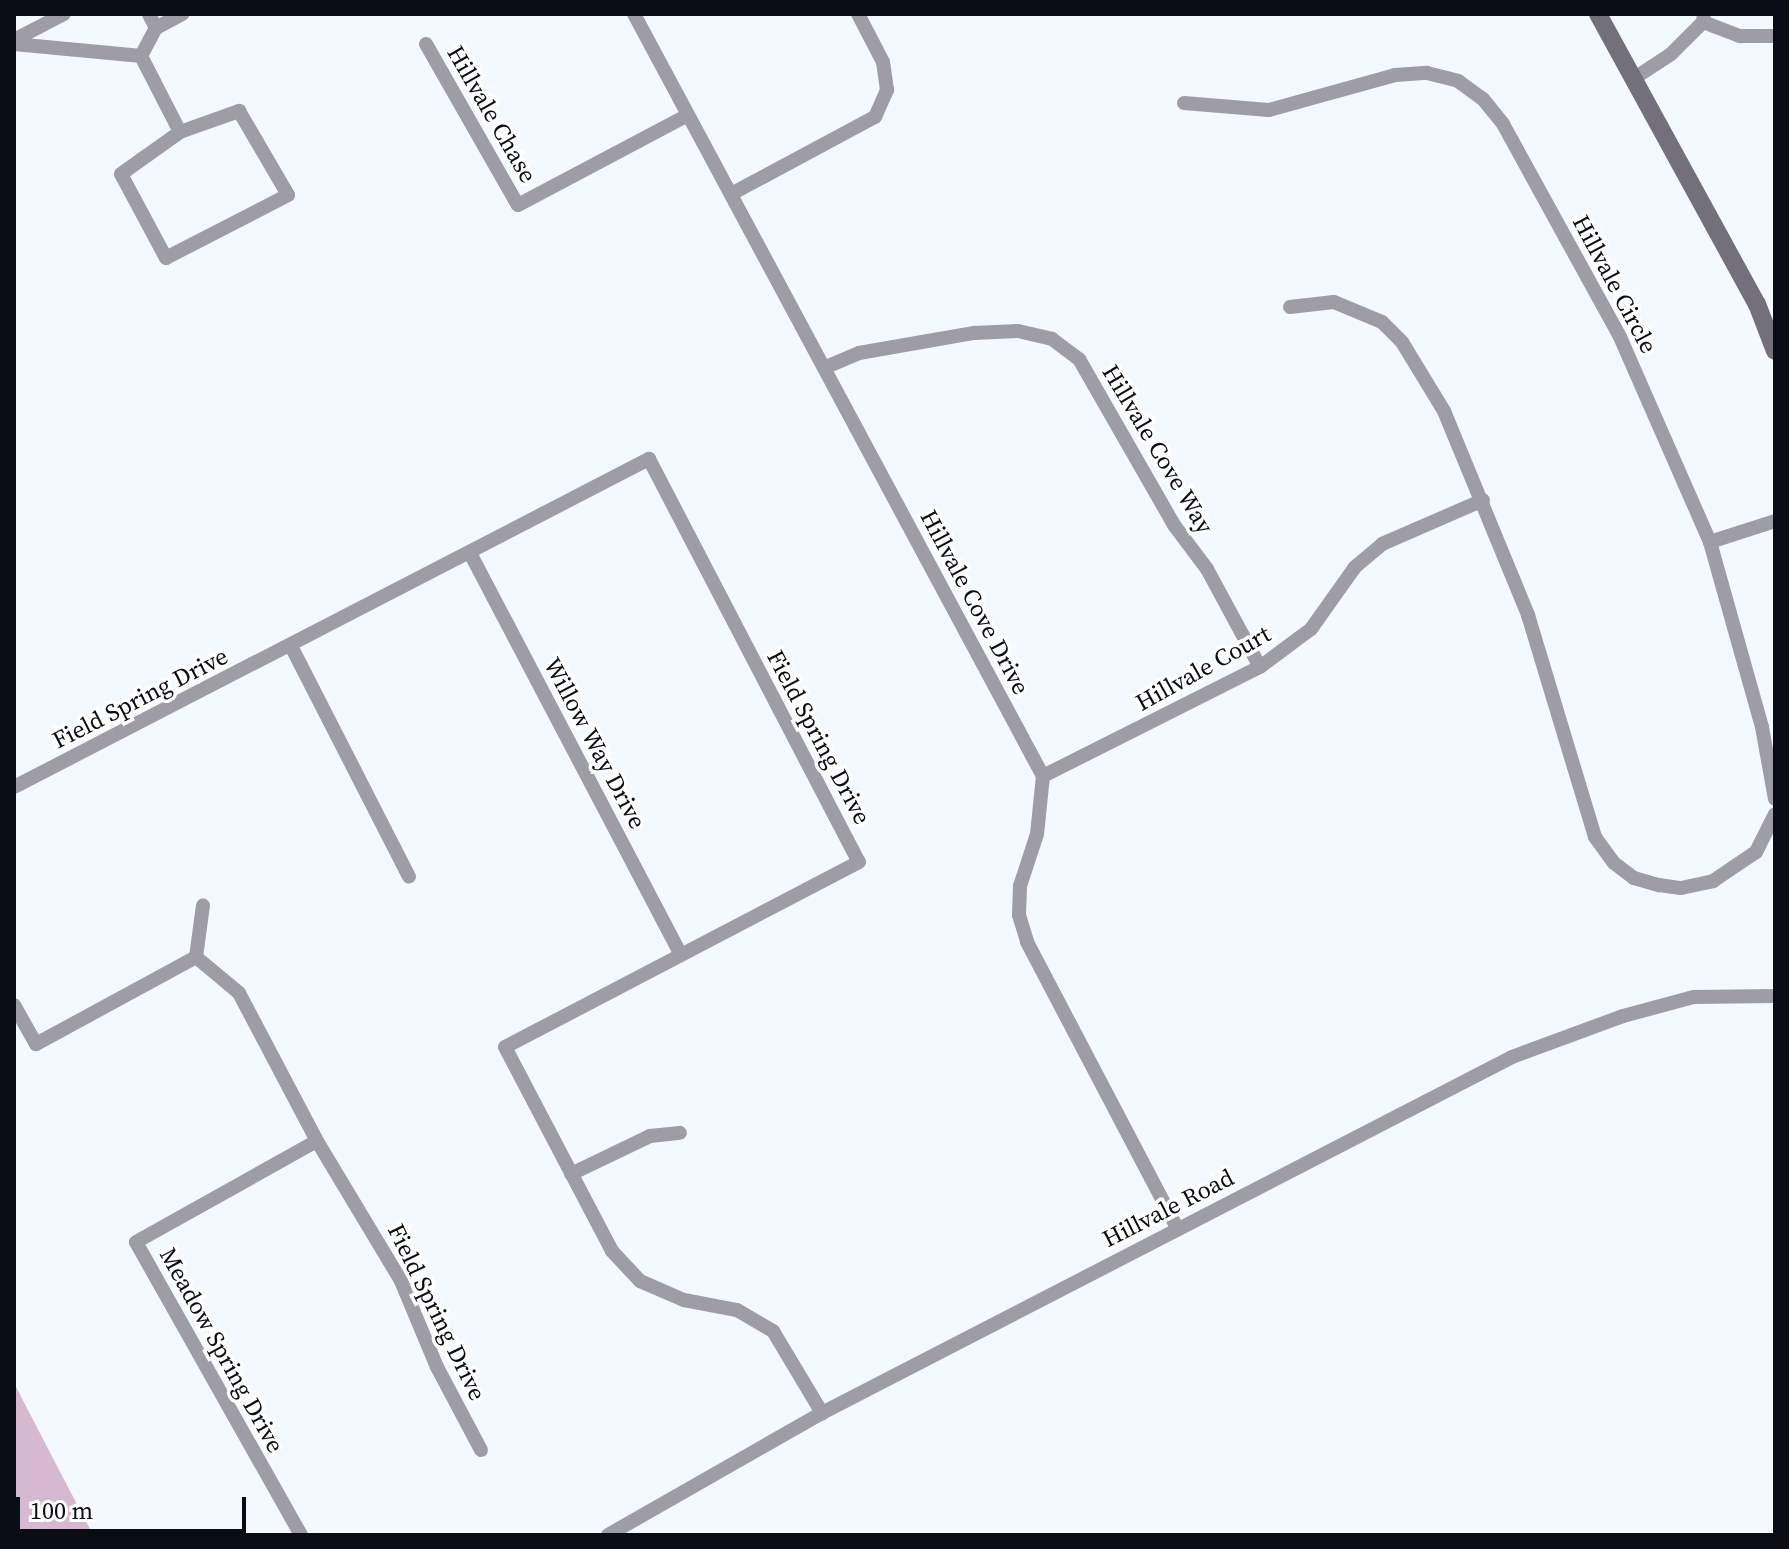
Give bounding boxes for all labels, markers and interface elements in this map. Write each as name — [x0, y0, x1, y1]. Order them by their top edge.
street label: Hillvale Chase — [441, 40, 543, 188]
street label: Hillvale Circle — [1567, 210, 1663, 358]
street label: Hillvale Cove Way — [1096, 359, 1220, 539]
street label: Hillvale Cove Drive — [914, 505, 1036, 699]
street label: Hillvale Court — [1131, 619, 1275, 717]
street label: Field Spring Drive — [48, 641, 232, 755]
street label: Field Spring Drive — [761, 645, 877, 829]
street label: Willow Way Drive — [538, 652, 652, 834]
street label: Hillvale Road — [1098, 1163, 1238, 1253]
street label: Field Spring Drive — [382, 1219, 492, 1405]
street label: Meadow Spring Drive — [154, 1242, 290, 1458]
scale bar — [20, 1481, 250, 1531]
text: 100 m — [30, 1494, 93, 1527]

